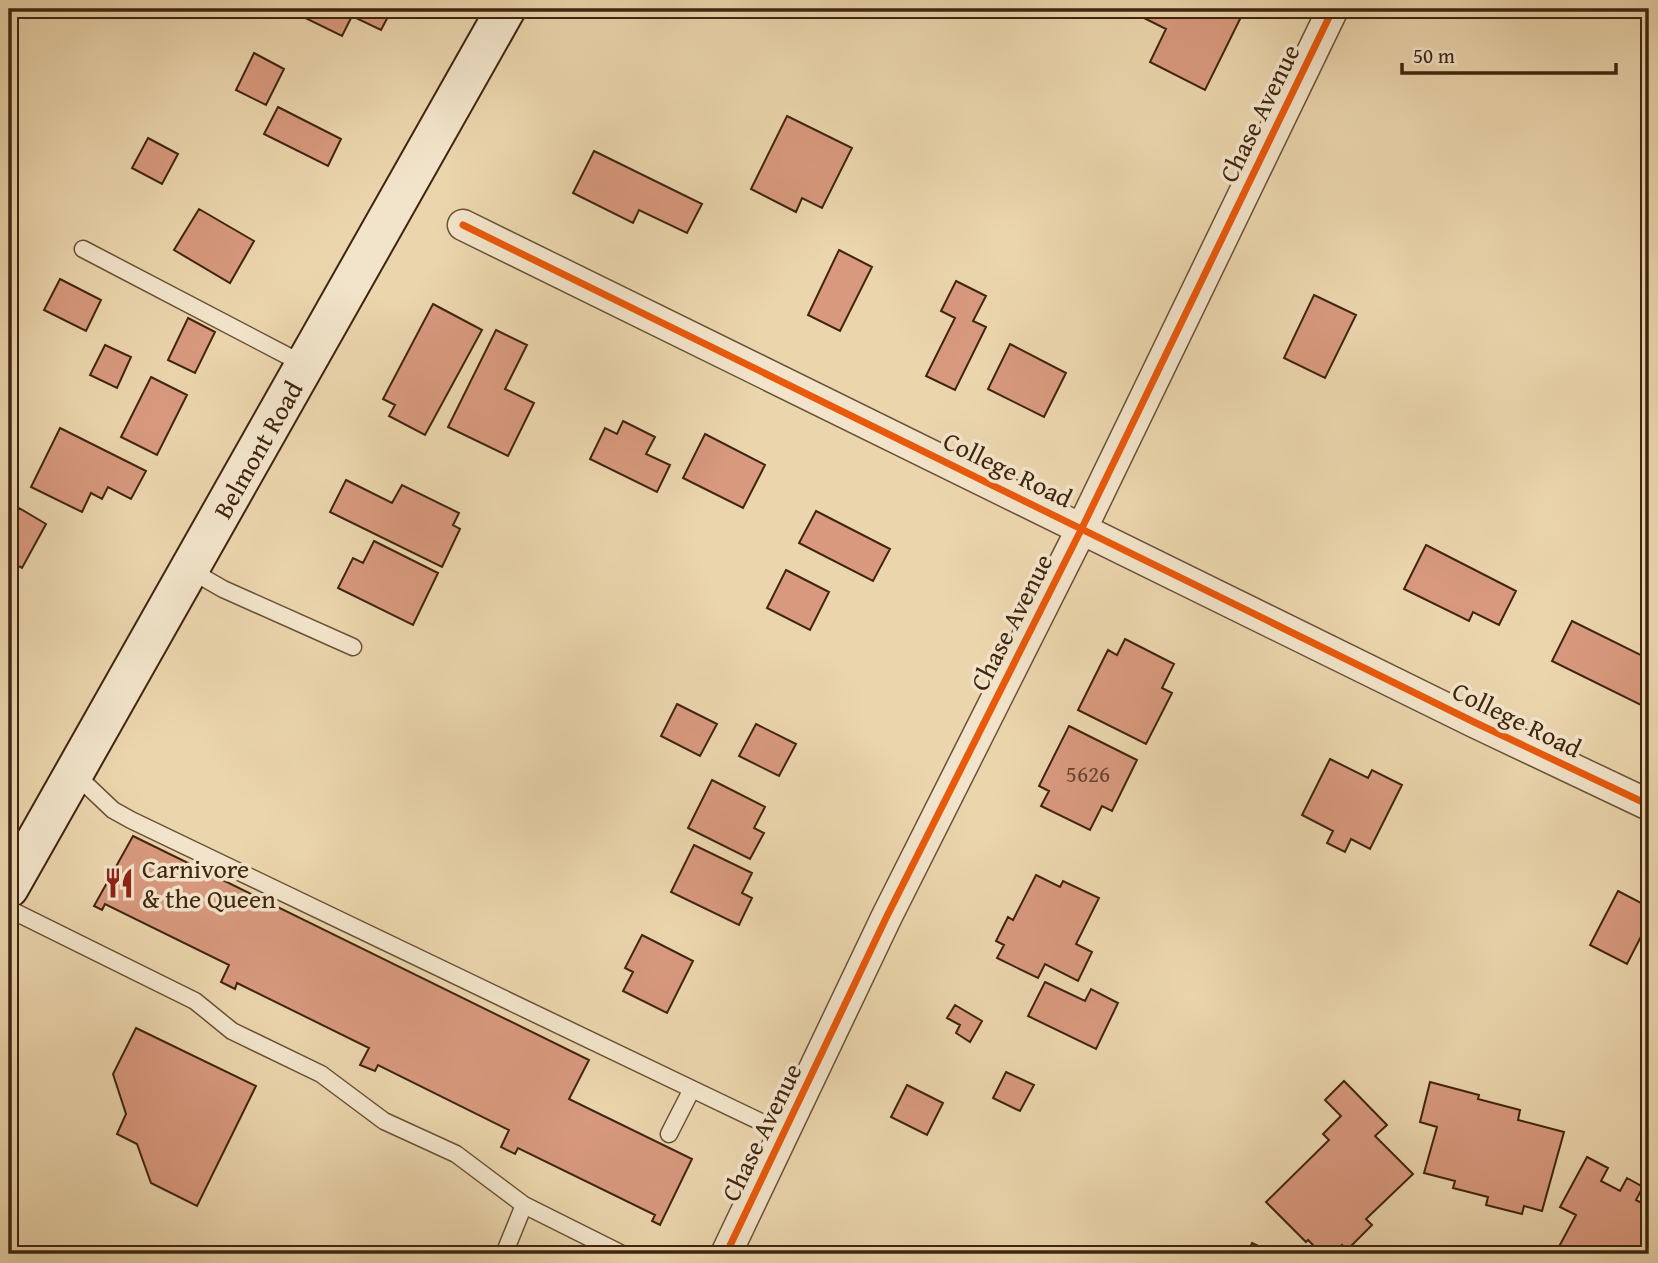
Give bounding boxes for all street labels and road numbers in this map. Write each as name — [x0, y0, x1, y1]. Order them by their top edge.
street label: Chase Avenue — [1209, 37, 1309, 189]
street label: Belmont Road — [202, 373, 312, 525]
street label: College Road — [937, 421, 1079, 517]
street label: Chase Avenue — [960, 547, 1062, 697]
street label: College Road — [1446, 671, 1588, 767]
street label: Chase Avenue — [711, 1056, 811, 1208]

